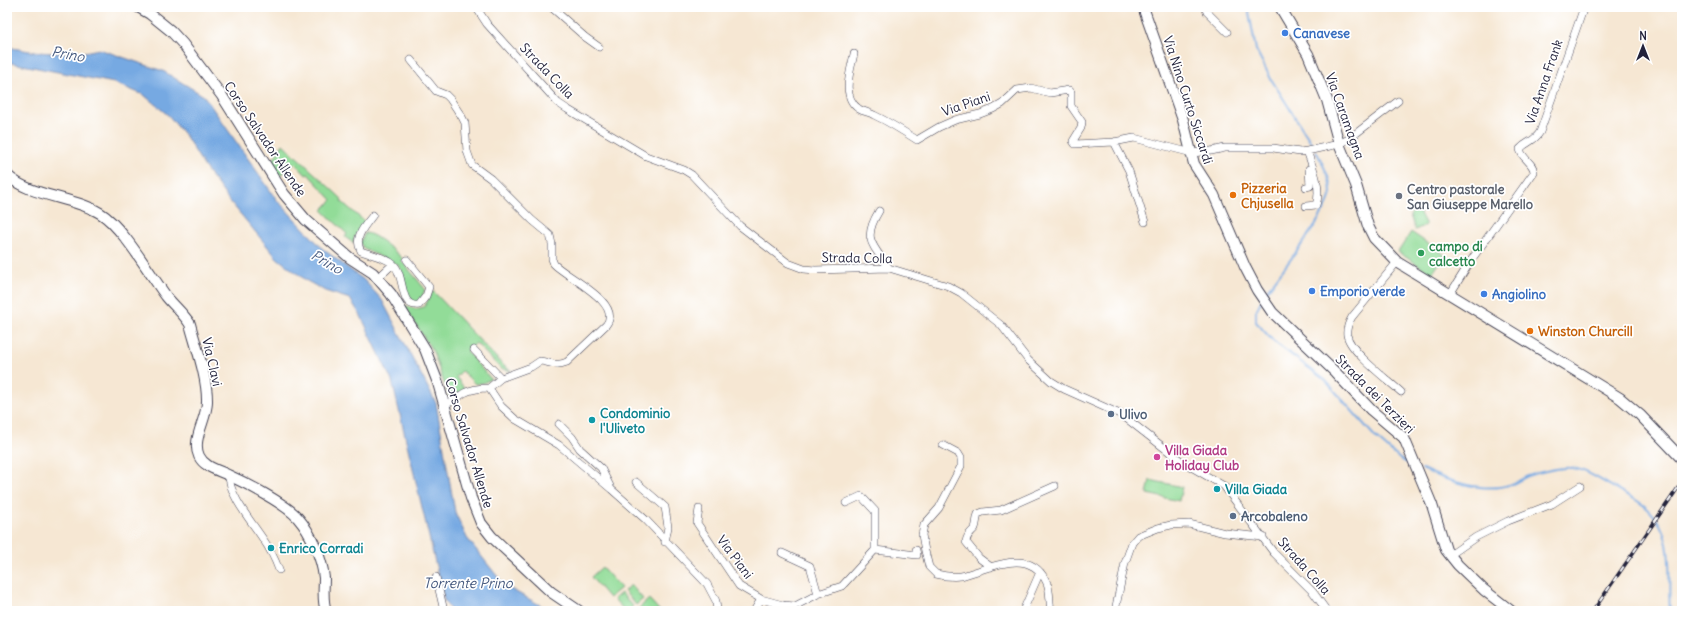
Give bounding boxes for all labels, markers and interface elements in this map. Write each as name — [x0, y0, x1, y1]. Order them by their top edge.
place label: Canavese — [1293, 25, 1350, 42]
north arrow — [1623, 26, 1663, 66]
marker: Canavese — [1280, 28, 1290, 38]
text: N — [1639, 29, 1647, 43]
street label: Via Nino Curto Siccardi — [1159, 34, 1217, 166]
street label: Via Anna Frank — [1521, 37, 1567, 127]
street label: Strada Colla — [516, 40, 578, 102]
water label: Prino — [50, 42, 87, 66]
street label: Via Caramagna — [1321, 70, 1369, 162]
street label: Corso Salvador Allende — [220, 78, 310, 200]
street label: Via Piani — [940, 88, 993, 120]
place label: Pizzeria Chjusella — [1241, 180, 1294, 212]
place label: Centro pastorale San Giuseppe Marello — [1407, 181, 1533, 213]
marker: Pizzeria Chjusella — [1228, 190, 1238, 200]
marker: Centro pastorale San Giuseppe Marello — [1394, 191, 1404, 201]
place label: campo di calcetto — [1429, 238, 1483, 270]
water label: Prino — [308, 246, 347, 279]
marker: campo di calcetto — [1416, 248, 1426, 258]
street label: Strada Colla — [821, 249, 893, 267]
place label: Emporio verde — [1320, 283, 1405, 300]
marker: Emporio verde — [1307, 286, 1317, 296]
place label: Angiolino — [1492, 286, 1546, 303]
marker: Angiolino — [1479, 289, 1489, 299]
place label: Winston Churcill — [1538, 323, 1633, 340]
marker: Winston Churcill — [1525, 326, 1535, 336]
street label: Via Clavi — [198, 336, 226, 388]
street label: Strada dei Terzieri — [1332, 351, 1418, 437]
street label: Corso Salvador Allende — [441, 376, 497, 510]
place label: Condominio l'Uliveto — [600, 405, 670, 437]
place label: Ulivo — [1119, 406, 1147, 423]
marker: Ulivo — [1106, 409, 1116, 419]
marker: Condominio l'Uliveto — [587, 415, 597, 425]
place label: Villa Giada Holiday Club — [1165, 442, 1239, 474]
marker: Villa Giada Holiday Club — [1152, 452, 1162, 462]
place label: Villa Giada — [1225, 481, 1288, 498]
marker: Villa Giada — [1212, 484, 1222, 494]
place label: Arcobaleno — [1241, 508, 1308, 525]
marker: Arcobaleno — [1228, 511, 1238, 521]
street label: Via Piani — [713, 532, 757, 582]
street label: Strada Colla — [1274, 534, 1334, 598]
place label: Enrico Corradi — [279, 540, 363, 557]
marker: Enrico Corradi — [266, 543, 276, 553]
water label: Torrente Prino — [423, 574, 514, 592]

